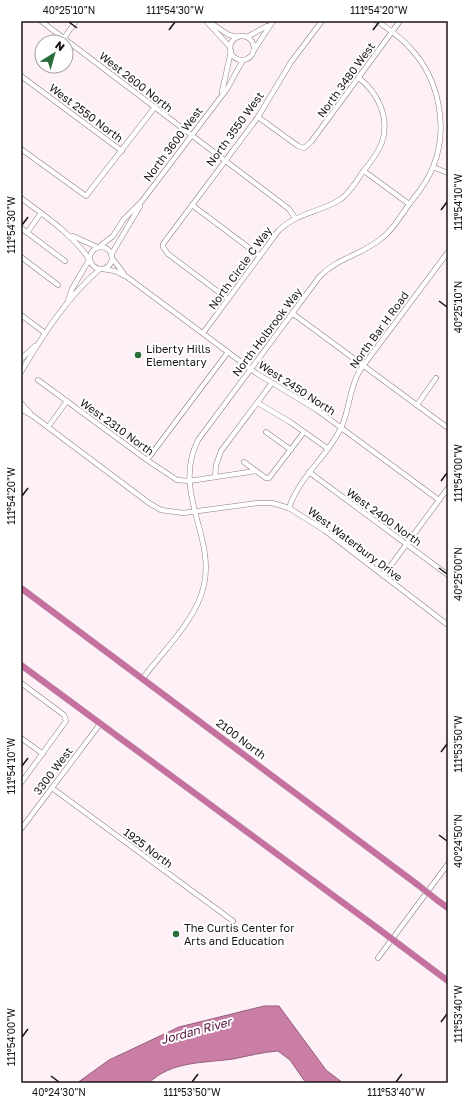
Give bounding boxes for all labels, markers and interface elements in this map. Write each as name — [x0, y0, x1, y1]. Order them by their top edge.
text: 40°25'10"N — [43, 4, 95, 16]
text: 111°54'30"W — [146, 4, 204, 16]
text: 111°54'20"W — [350, 4, 408, 16]
north arrow — [34, 34, 74, 74]
text: N — [53, 38, 68, 53]
street label: North 3480 West — [314, 40, 377, 120]
street label: West 2600 North — [97, 49, 176, 114]
street label: West 2550 North — [47, 81, 126, 145]
street label: North 3550 West — [203, 89, 266, 168]
street label: North 3600 West — [140, 104, 205, 183]
text: 111°54'10"W — [452, 173, 464, 230]
text: 111°54'30"W — [5, 196, 17, 254]
street label: North Circle C Way — [205, 224, 274, 312]
text: 40°25'10"N — [452, 281, 464, 333]
street label: North Holbrook Way — [229, 285, 304, 378]
street label: North Bar H Road — [346, 289, 411, 371]
place label: Liberty Hills Elementary — [146, 342, 211, 368]
marker: Liberty Hills Elementary — [133, 350, 143, 360]
street label: West 2450 North — [256, 358, 338, 417]
street label: West 2310 North — [78, 396, 157, 458]
text: 111°54'00"W — [452, 444, 464, 502]
text: 111°54'20"W — [5, 467, 17, 525]
street label: West 2400 North — [344, 485, 424, 548]
street label: West Waterbury Drive — [305, 504, 405, 583]
text: 40°25'00"N — [452, 547, 464, 601]
text: 111°53'50"W — [452, 715, 464, 773]
street label: 2100 North — [214, 716, 269, 761]
text: 111°54'10"W — [5, 737, 17, 794]
street label: 3300 West — [31, 744, 75, 797]
text: 40°24'50"N — [452, 814, 464, 868]
street label: 1925 North — [121, 825, 175, 870]
place label: The Curtis Center for Arts and Education — [184, 921, 295, 947]
marker: The Curtis Center for Arts and Education — [171, 929, 181, 939]
text: 111°53'40"W — [452, 985, 464, 1043]
text: 111°54'00"W — [5, 1008, 17, 1066]
water label: Jordan River — [159, 1013, 235, 1047]
text: 40°24'30"N — [32, 1086, 86, 1098]
text: 111°53'50"W — [163, 1086, 221, 1098]
text: 111°53'40"W — [367, 1086, 425, 1098]

